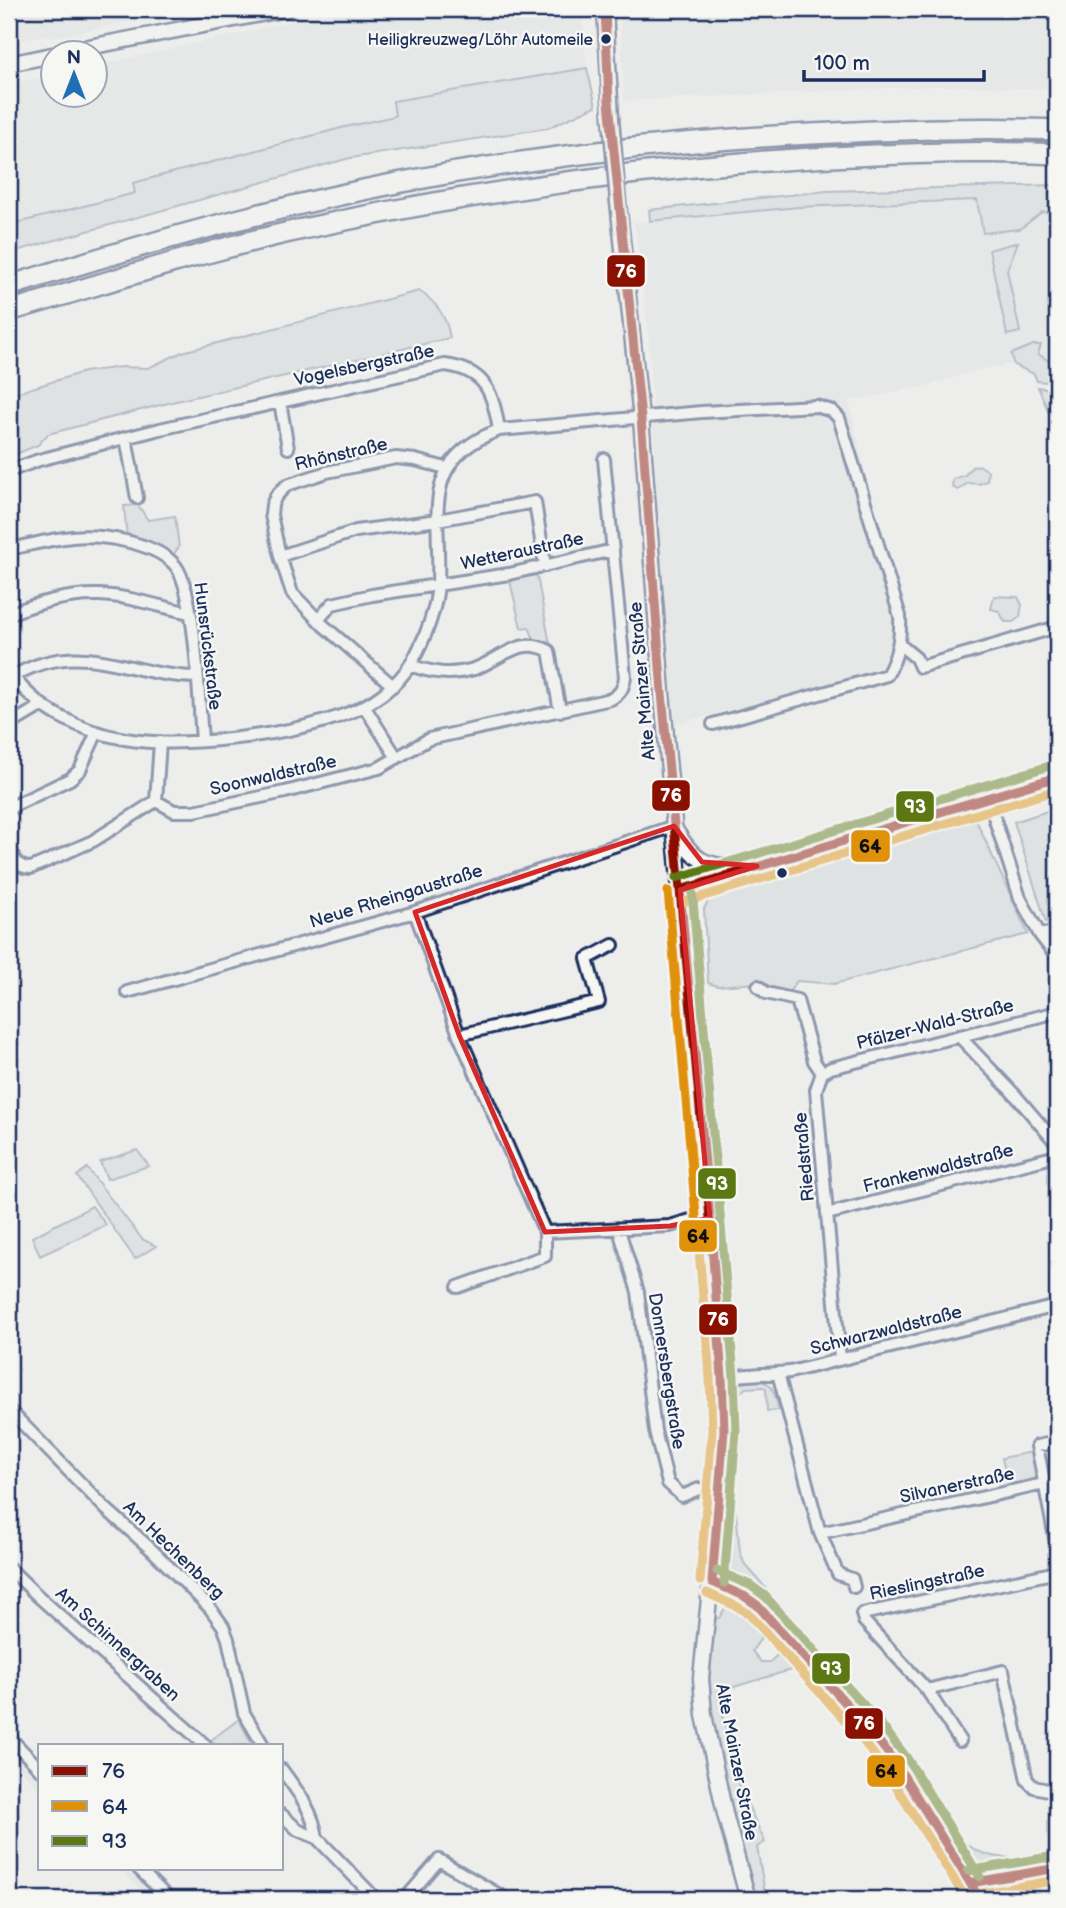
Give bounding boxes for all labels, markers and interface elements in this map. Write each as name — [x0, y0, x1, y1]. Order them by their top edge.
place label: Heiligkreuzweg/Löhr Automeile — [367, 31, 594, 50]
marker: Heiligkreuzweg/Löhr Automeile — [599, 32, 613, 46]
north arrow — [38, 38, 108, 108]
scale bar — [804, 38, 984, 82]
text: N — [67, 47, 81, 70]
text: 100 m — [814, 51, 870, 76]
line badge: 76 — [606, 254, 646, 288]
text: 76 — [615, 261, 637, 284]
street label: Vogelsbergstraße — [292, 340, 436, 391]
street label: Rhönstraße — [293, 434, 390, 475]
street label: Wetteraustraße — [459, 528, 586, 575]
street label: Hunsrückstraße — [189, 581, 226, 712]
street label: Alte Mainzer Straße — [625, 600, 660, 761]
street label: Soonwaldstraße — [208, 751, 339, 800]
line badge: 76 — [651, 779, 691, 812]
text: 76 — [660, 785, 682, 808]
line badge: 93 — [895, 790, 935, 823]
text: 93 — [904, 796, 926, 819]
line badge: 64 — [850, 829, 891, 863]
text: 64 — [859, 836, 881, 859]
street label: Neue Rheingaustraße — [307, 860, 485, 933]
unlabelled marker — [775, 866, 789, 880]
street label: Pfälzer-Wald-Straße — [854, 995, 1016, 1054]
street label: Riedstraße — [790, 1111, 819, 1202]
street label: Frankenwaldstraße — [861, 1140, 1016, 1197]
line badge: 93 — [697, 1167, 737, 1200]
text: 93 — [706, 1173, 728, 1196]
line badge: 64 — [678, 1219, 718, 1253]
text: 64 — [687, 1226, 709, 1249]
street label: Donnersbergstraße — [644, 1291, 689, 1451]
street label: Schwarzwaldstraße — [808, 1301, 964, 1360]
line badge: 76 — [698, 1303, 738, 1336]
text: 76 — [707, 1309, 729, 1332]
street label: Silvanerstraße — [898, 1463, 1017, 1508]
street label: Am Hechenberg — [119, 1497, 229, 1604]
street label: Rieslingstraße — [868, 1560, 987, 1605]
street label: Am Schinnergraben — [51, 1583, 184, 1706]
line badge: 93 — [811, 1652, 851, 1685]
text: 93 — [820, 1658, 842, 1681]
street label: Alte Mainzer Straße — [711, 1682, 762, 1842]
line badge: 76 — [844, 1707, 884, 1740]
text: 76 — [853, 1713, 875, 1736]
legend — [38, 1744, 284, 1870]
line badge: 64 — [866, 1754, 906, 1788]
text: 76 — [102, 1759, 125, 1784]
text: 64 — [875, 1761, 897, 1784]
text: 64 — [102, 1795, 128, 1820]
text: 93 — [102, 1829, 127, 1854]

